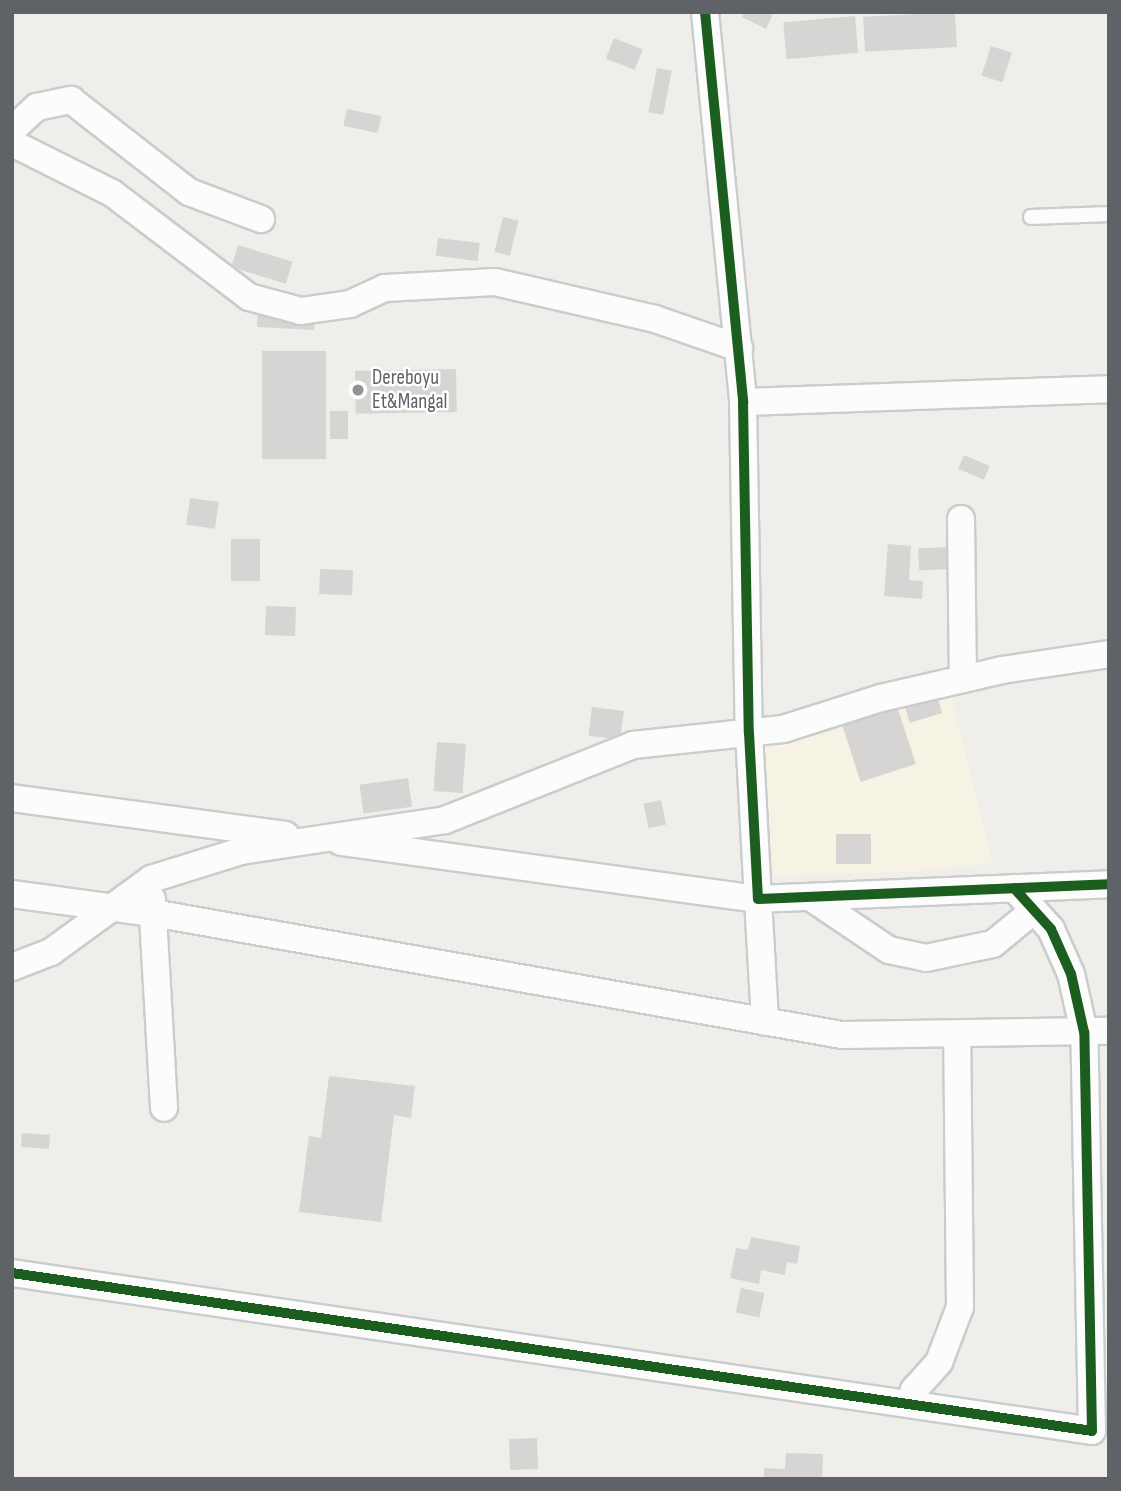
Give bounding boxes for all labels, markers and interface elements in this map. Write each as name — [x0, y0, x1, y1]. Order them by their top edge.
place label: Dereboyu Et&Mangal — [372, 365, 447, 415]
marker: Dereboyu Et&Mangal — [350, 382, 366, 398]

